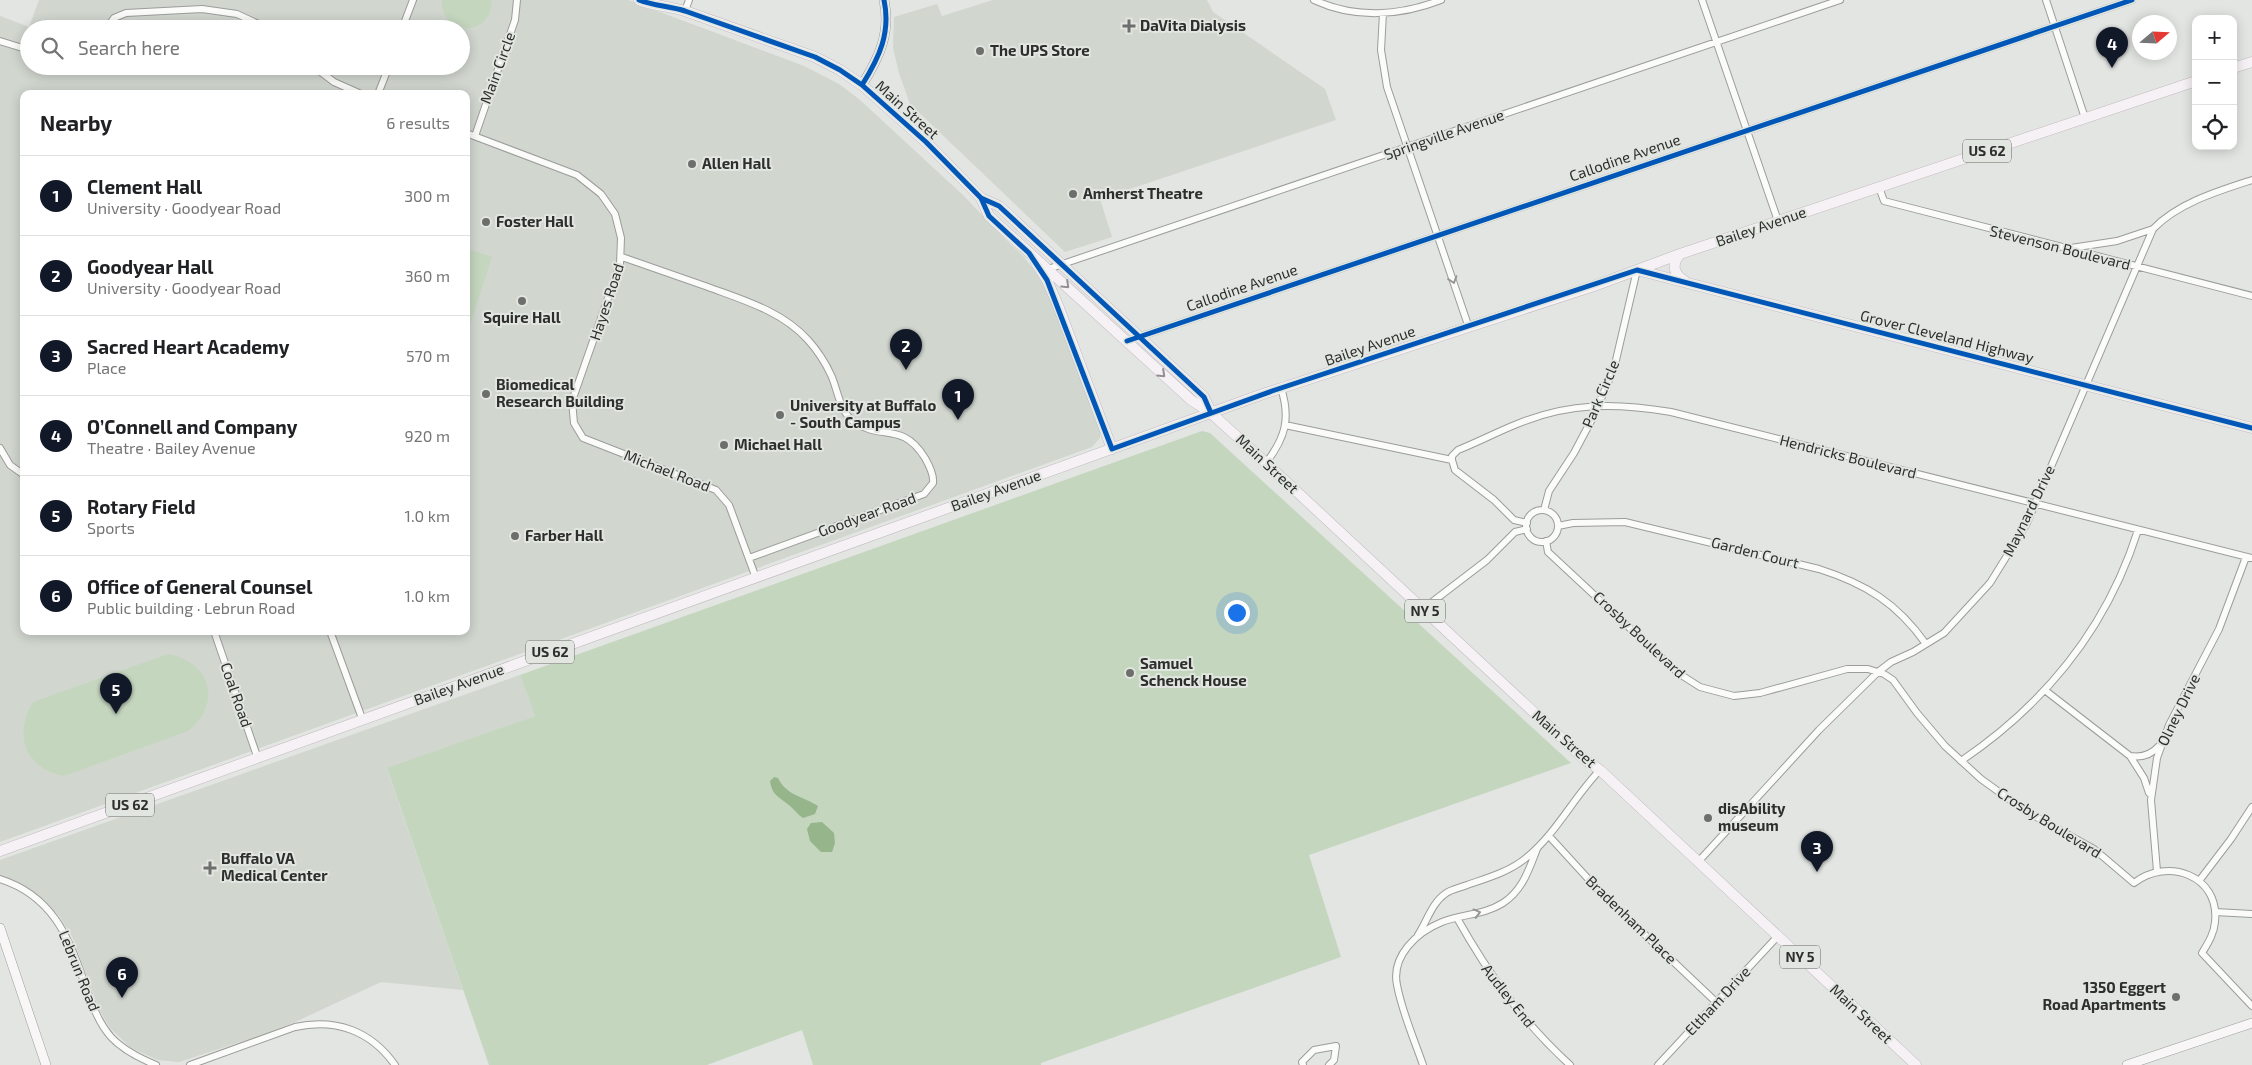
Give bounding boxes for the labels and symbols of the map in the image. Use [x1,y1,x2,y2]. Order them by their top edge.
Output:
north arrow [2132,15,2177,60]
place label: DaVita Dialysis [1140,16,1246,35]
marker: DaVita Dialysis [1122,19,1136,33]
pin: 4 [2096,27,2128,68]
street label: Main Circle [476,29,518,106]
place label: The UPS Store [990,41,1090,59]
marker: The UPS Store [974,45,986,57]
street label: Main Street [872,76,943,143]
street label: Springville Avenue [1381,105,1506,163]
street label: Callodine Avenue [1567,130,1683,185]
road number: US 62 [1963,140,2011,162]
place label: Allen Hall [702,154,771,172]
marker: Allen Hall [686,158,698,170]
place label: Amherst Theatre [1083,184,1203,202]
marker: Amherst Theatre [1067,188,1079,200]
street label: Bailey Avenue [1713,202,1808,250]
place label: Foster Hall [496,212,574,230]
marker: Foster Hall [480,216,492,228]
street label: Stevenson Boulevard [1988,221,2132,273]
street label: Callodine Avenue [1184,260,1300,315]
street label: Hayes Road [585,261,627,342]
one-way arrow [1448,276,1458,284]
one-way arrow [1060,279,1069,288]
marker: Squire Hall [516,295,528,307]
street label: Grover Cleveland Highway [1859,306,2036,366]
place label: Squire Hall [483,308,561,326]
street label: Bailey Avenue [1322,321,1417,369]
pin: 2 [890,329,922,370]
street label: Park Circle [1578,357,1622,430]
one-way arrow [1157,368,1166,377]
place label: Biomedical Research Building [496,375,624,410]
pin: 1 [942,379,974,420]
marker: Biomedical Research Building [480,388,492,400]
place label: University at Buffalo - South Campus [790,396,937,431]
marker: University at Buffalo - South Campus [774,409,786,421]
street label: Main Street [1233,430,1303,497]
street label: Hendricks Boulevard [1778,430,1919,482]
place label: Michael Hall [734,435,822,453]
marker: Michael Hall [718,439,730,451]
street label: Michael Road [622,445,713,495]
street label: Maynard Drive [1998,462,2058,559]
street label: Bailey Avenue [948,465,1043,515]
street label: Goodyear Road [815,488,918,540]
place label: Farber Hall [525,526,604,544]
marker: Farber Hall [509,530,521,542]
street label: Garden Court [1710,532,1801,572]
street label: Crosby Boulevard [1590,587,1689,682]
your location [1224,600,1250,626]
road number: NY 5 [1405,600,1445,622]
road number: US 62 [526,640,574,664]
place label: Samuel Schenck House [1140,654,1247,689]
street label: Bailey Avenue [411,659,506,709]
street label: Coal Road [217,660,256,729]
marker: Samuel Schenck House [1124,667,1136,679]
street label: Olney Drive [2153,671,2203,748]
pin: 5 [100,673,132,714]
street label: Main Street [1529,706,1601,771]
street label: Crosby Boulevard [1994,783,2105,861]
road number: US 62 [106,794,154,816]
place label: disAbility museum [1718,799,1786,834]
marker: disAbility museum [1702,812,1714,824]
pin: 3 [1801,831,1833,872]
place label: Buffalo VA Medical Center [221,849,328,884]
marker: Buffalo VA Medical Center [203,861,217,875]
street label: Bradenham Place [1583,871,1681,967]
one-way arrow [1472,909,1480,919]
street label: Lebrun Road [56,928,104,1014]
road number: NY 5 [1780,946,1820,969]
pin: 6 [106,957,138,998]
street label: Audley End [1478,960,1539,1031]
street label: Eltham Drive [1681,962,1754,1038]
place label: 1350 Eggert Road Apartments [2042,978,2166,1013]
street label: Main Street [1827,980,1897,1047]
marker: 1350 Eggert Road Apartments [2170,991,2182,1003]

